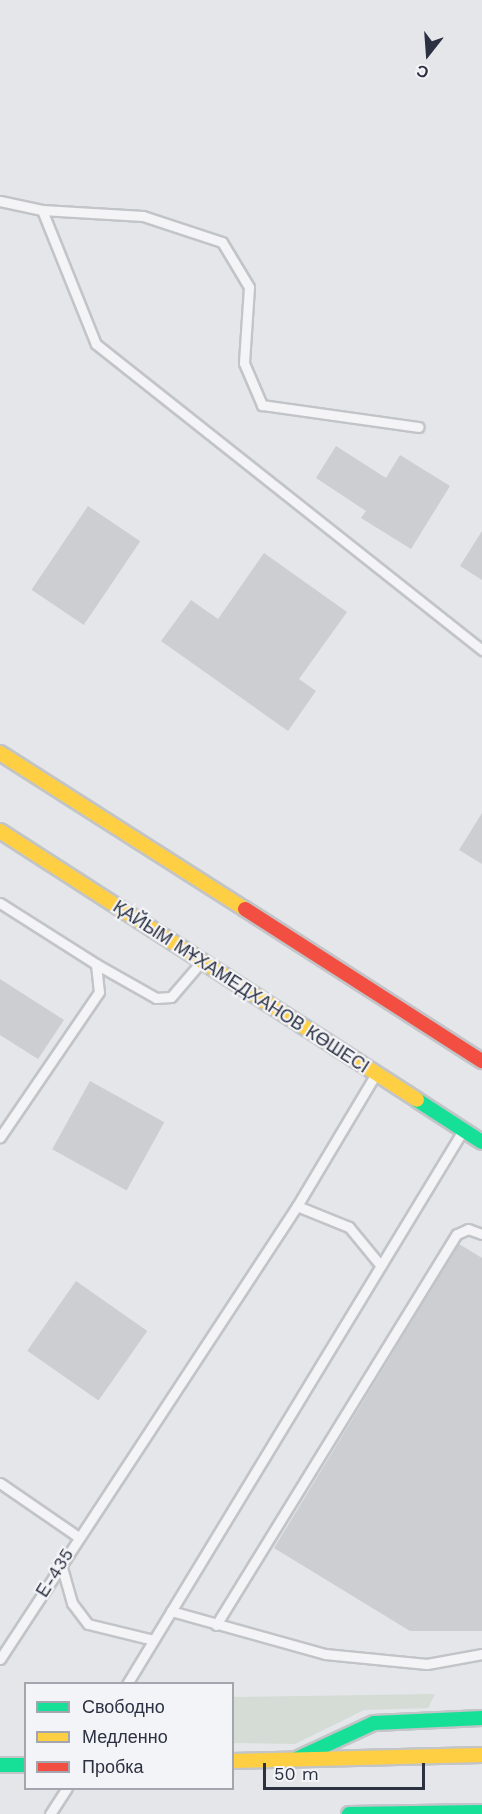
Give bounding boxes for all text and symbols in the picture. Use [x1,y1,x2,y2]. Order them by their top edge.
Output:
north arrow [398,24,458,84]
text: С [414,61,431,82]
street label: ҚАЙЫМ МҰХАМЕДХАНОВ КӨШЕСІ [109,896,373,1078]
street label: Е-435 [32,1545,78,1601]
legend [24,1682,234,1790]
text: Свободно [82,1696,165,1717]
text: Медленно [82,1726,168,1747]
scale bar [266,1751,428,1789]
text: Пробка [82,1756,144,1777]
text: 50 m [274,1763,319,1784]

